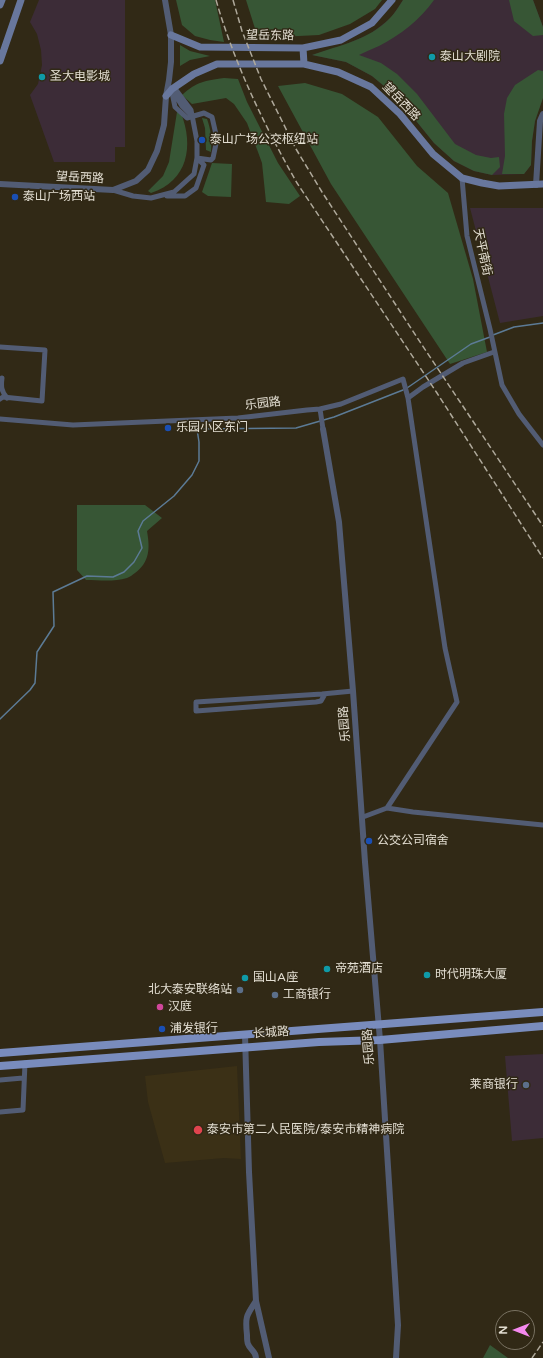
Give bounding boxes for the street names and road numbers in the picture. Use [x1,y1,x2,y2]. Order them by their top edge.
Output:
street label: 望岳东路 [246,28,294,44]
street label: 望岳西路 [379,80,423,124]
street label: 望岳西路 [56,170,104,186]
street label: 天平南街 [470,227,494,277]
street label: 乐园路 [244,395,282,413]
street label: 乐园路 [337,706,353,742]
street label: 长城路 [253,1025,289,1041]
street label: 乐园路 [361,1029,377,1065]

